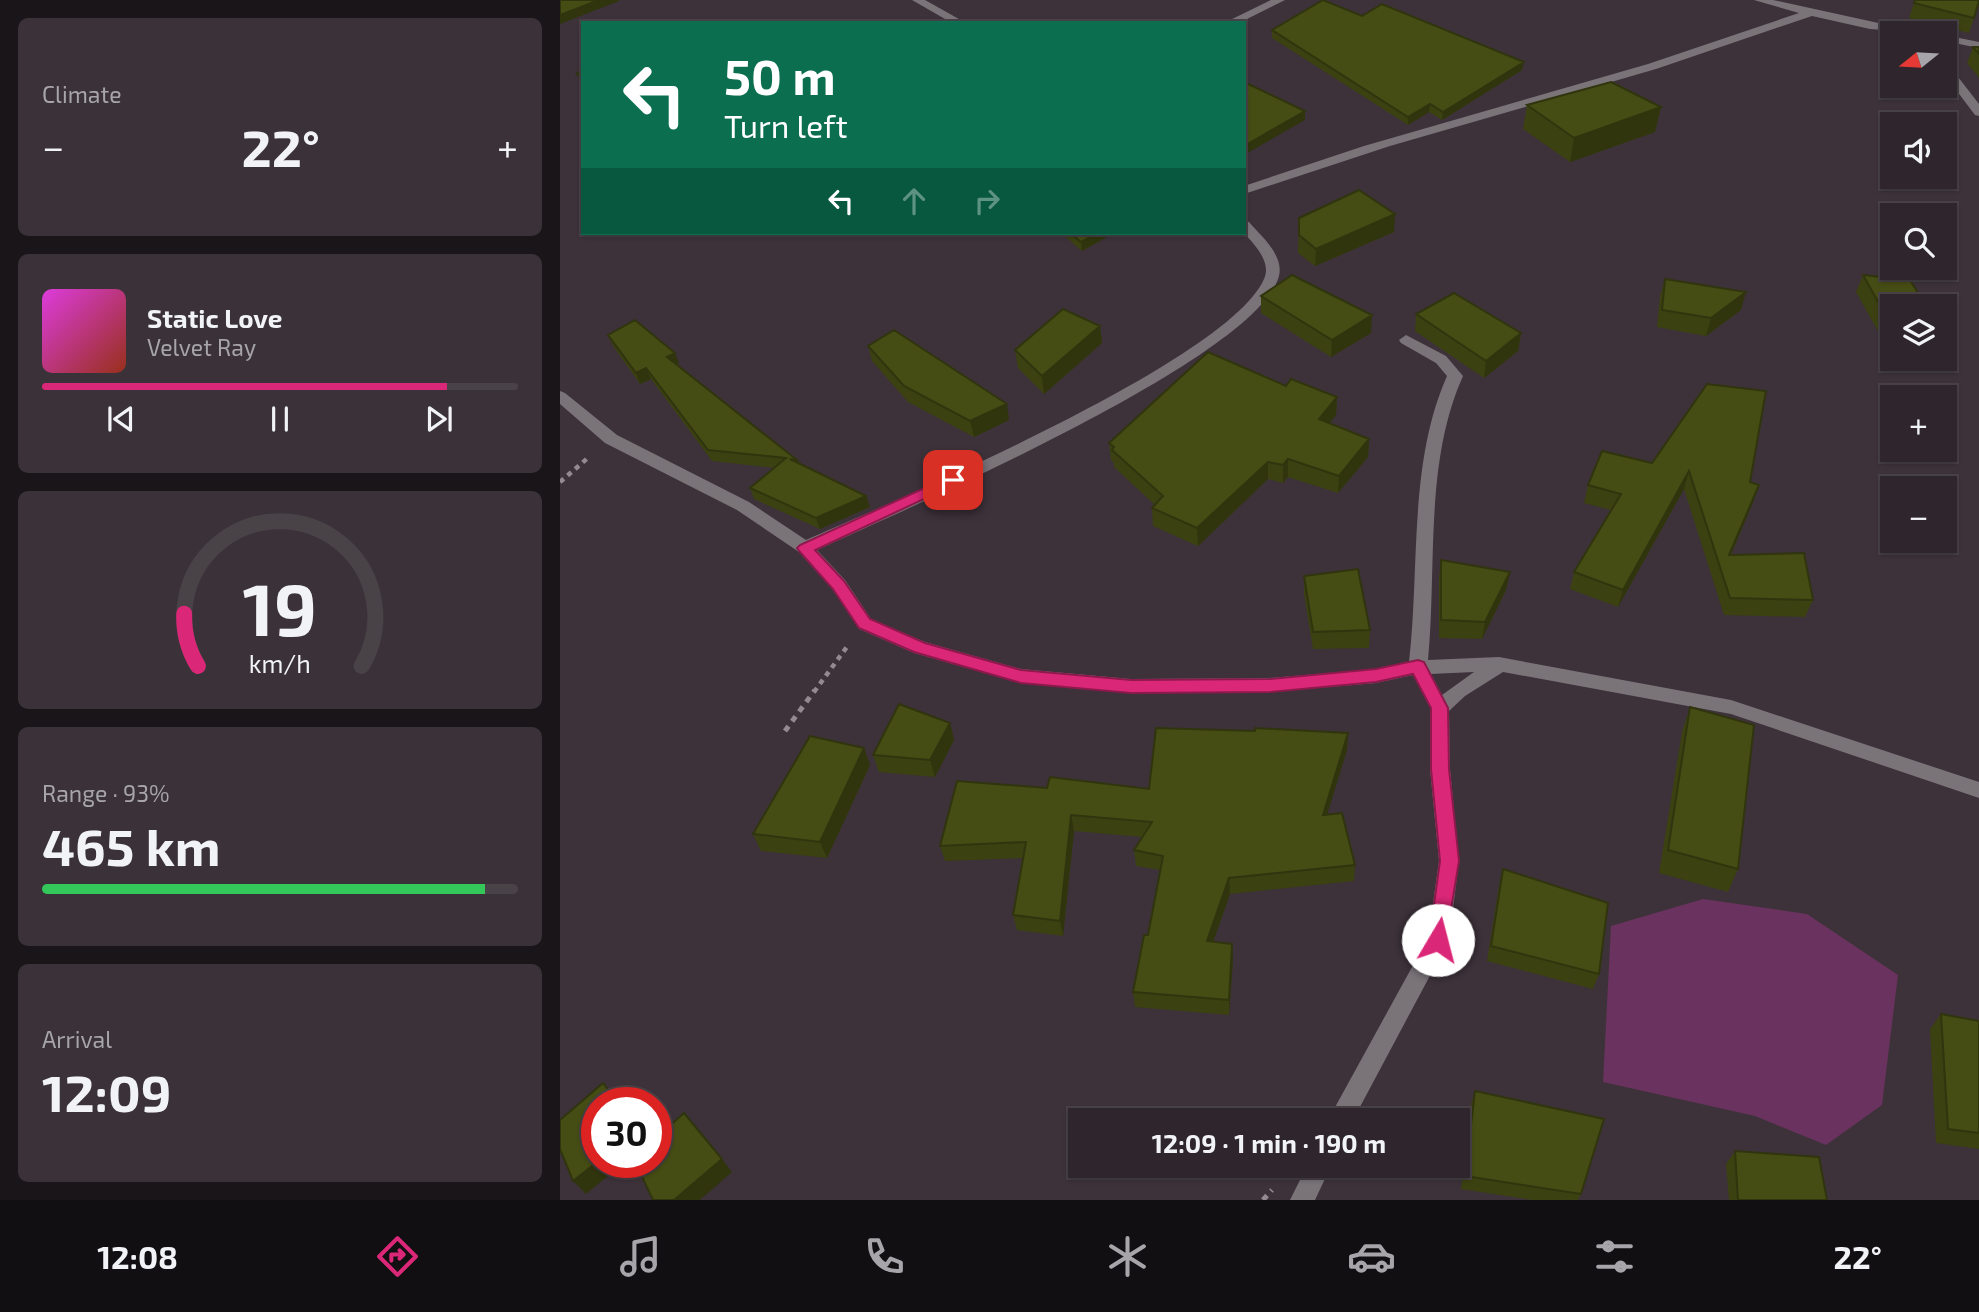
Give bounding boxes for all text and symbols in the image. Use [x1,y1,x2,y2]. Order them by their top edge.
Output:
north arrow [1880,21,1956,98]
map controls [1880,21,1957,553]
text: 50 m [724,46,836,105]
icon: left [609,49,700,140]
text: Climate [42,80,122,108]
text: Turn left [724,106,848,144]
button: sound [1880,112,1957,189]
text: 22° [241,115,320,177]
text: − [42,123,64,169]
text: + [497,123,518,169]
icon: left [822,182,860,220]
icon: ahead [895,182,933,220]
icon: right [968,182,1006,220]
button: search [1880,203,1957,280]
button: layers [1880,294,1957,371]
text: Static Love [147,302,283,333]
text: Velvet Ray [147,333,256,361]
button: + [1880,385,1957,462]
icon: previous [102,400,140,438]
icon: pause [261,400,299,438]
icon: next [420,400,458,438]
pin [923,450,983,510]
icon: arrive [934,461,972,499]
button: − [1880,476,1957,553]
text: 19 [243,563,317,651]
text: km/h [249,648,311,678]
text: Range · 93% [42,779,170,807]
text: 465 km [42,814,221,876]
position arrow [1401,903,1475,977]
text: Arrival [42,1025,112,1053]
text: 12:09 [42,1060,172,1122]
speed limit sign: 30 [581,1087,672,1178]
text: 12:09 · 1 min · 190 m [1152,1127,1386,1158]
icon: directions [373,1232,422,1281]
icon: music [616,1232,665,1281]
icon: phone [860,1232,909,1281]
icon: climate [1103,1232,1152,1281]
icon: car [1347,1232,1396,1281]
icon: filters [1590,1232,1639,1281]
text: 12:08 [97,1237,178,1275]
text: 22° [1834,1237,1882,1275]

